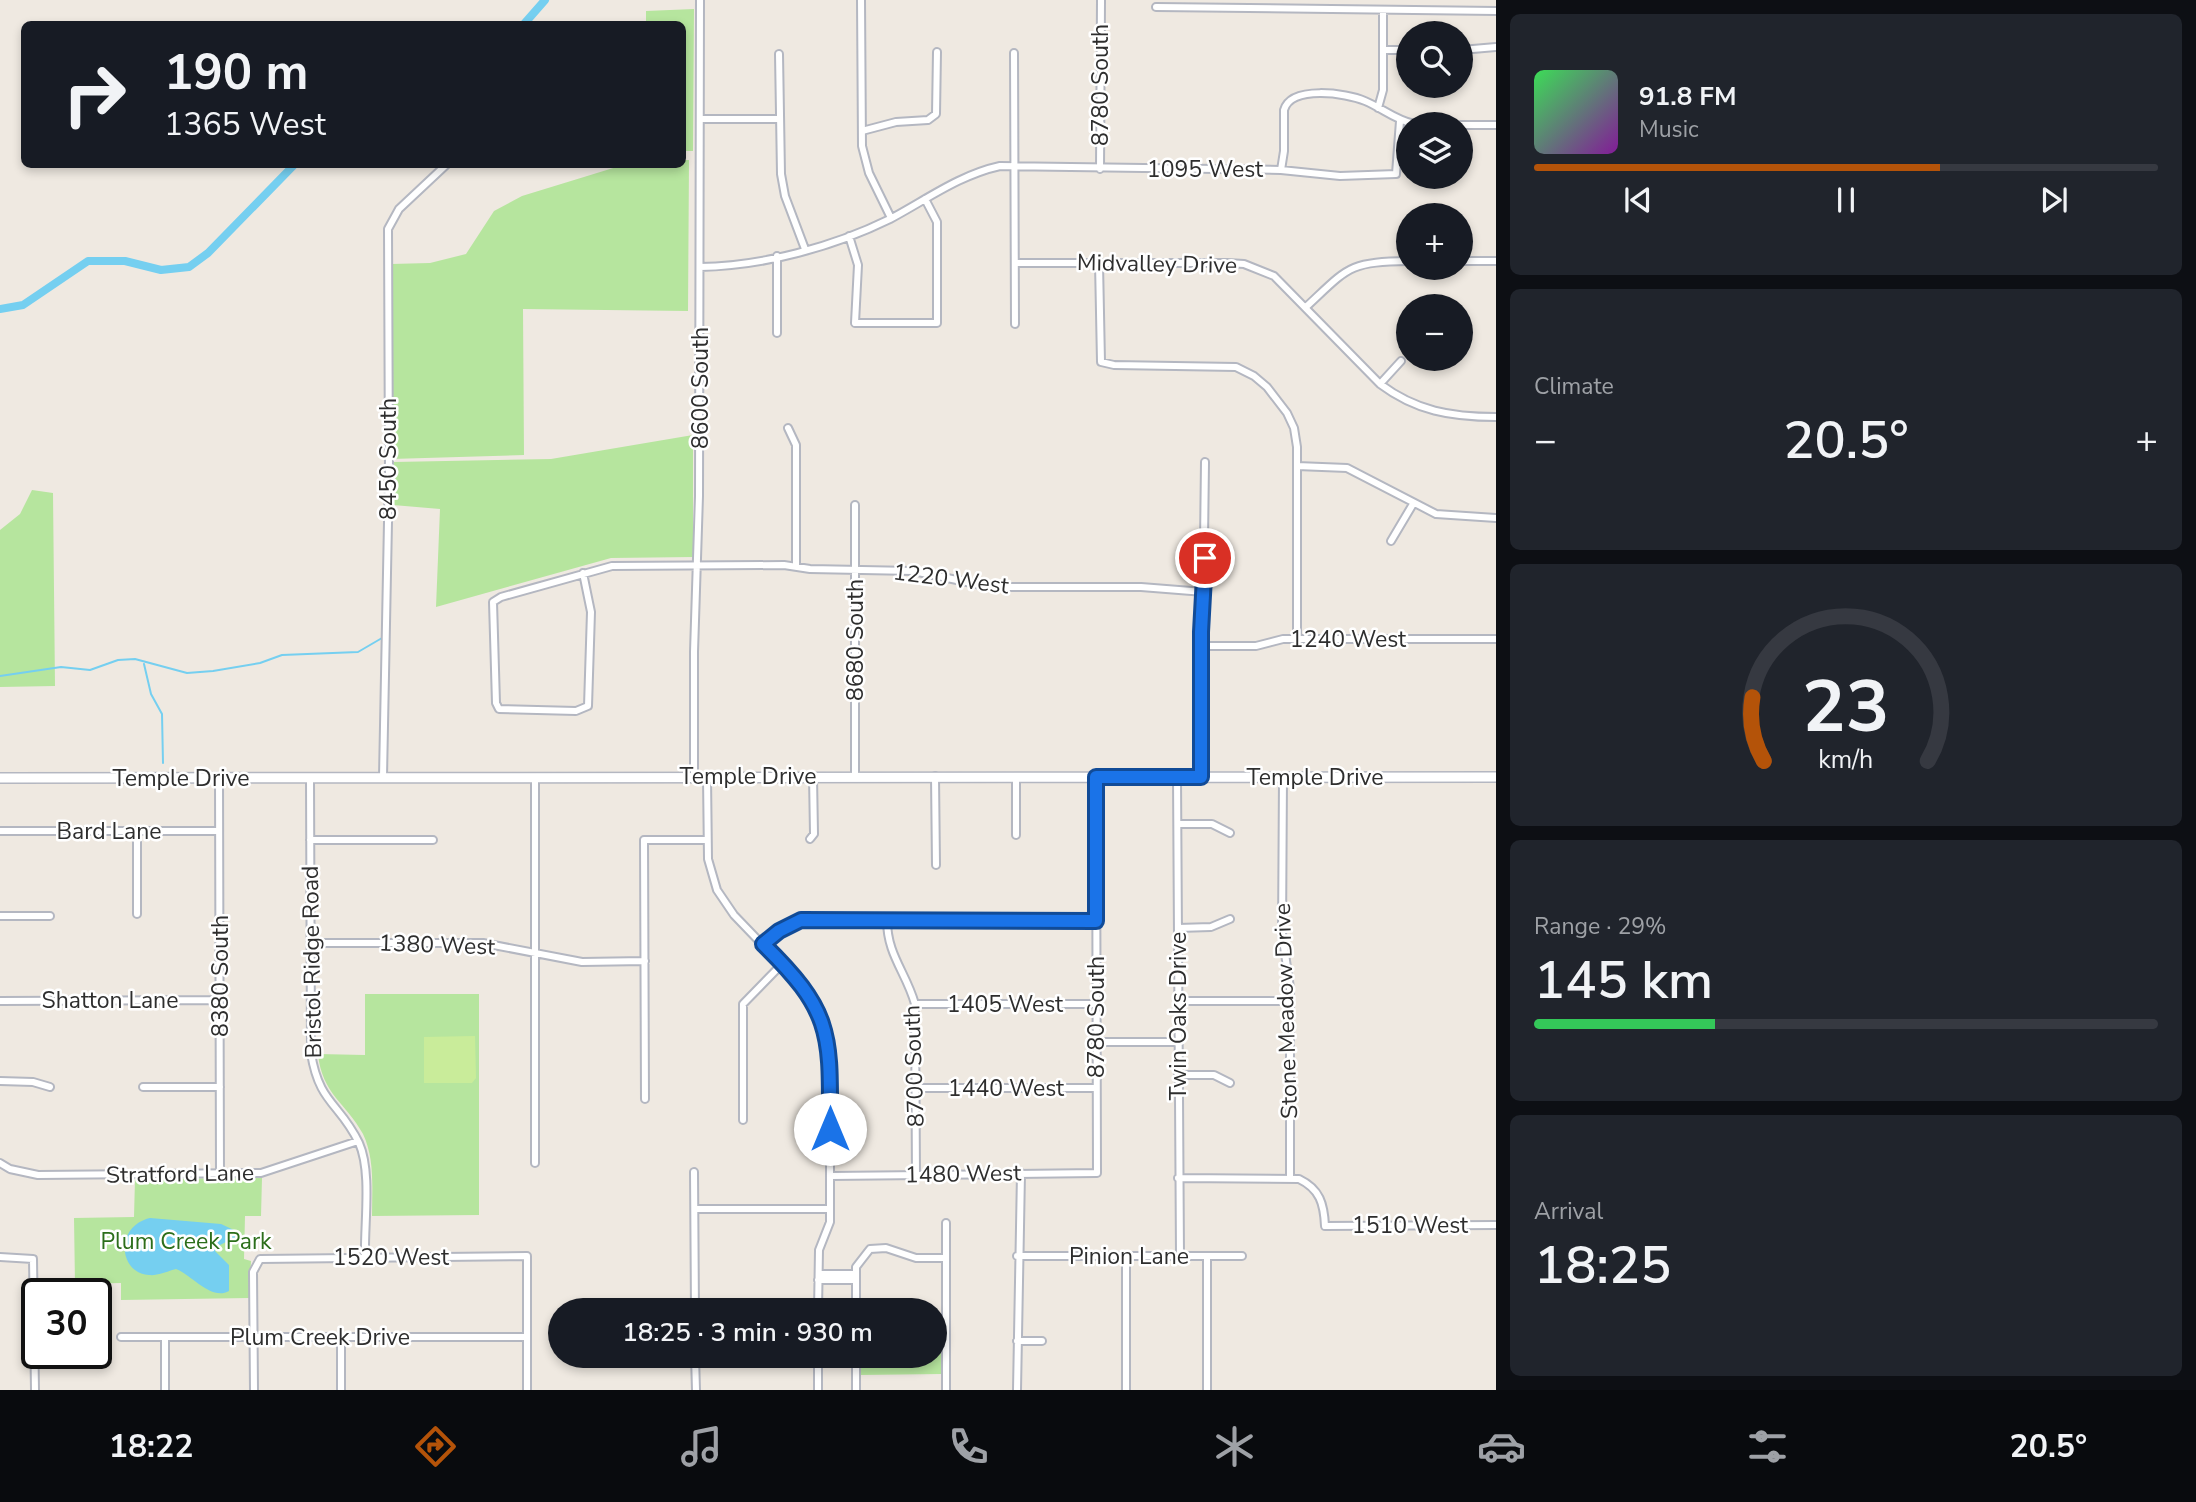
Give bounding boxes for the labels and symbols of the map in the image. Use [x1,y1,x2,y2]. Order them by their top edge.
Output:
street label: 8780 South [1085,24,1116,146]
street label: 1095 West [1147,154,1264,185]
street label: Midvalley Drive [1077,247,1237,281]
street label: 8600 South [685,327,716,449]
street label: 8450 South [373,398,404,520]
pin [1175,528,1235,588]
street label: 1220 West [891,557,1012,602]
street label: 8680 South [840,579,871,701]
street label: 1240 West [1290,624,1407,655]
street label: Temple Drive [680,761,816,792]
street label: Temple Drive [1247,762,1383,793]
street label: Temple Drive [113,763,249,794]
street label: Bard Lane [56,816,162,847]
street label: Bristol Ridge Road [295,865,329,1059]
street label: Stone Meadow Drive [1267,903,1305,1119]
street label: 8380 South [205,915,236,1037]
street label: 1380 West [378,927,497,963]
street label: Twin Oaks Drive [1163,932,1194,1100]
street label: 8780 South [1081,956,1112,1078]
street label: Shatton Lane [42,985,178,1016]
street label: 1405 West [947,989,1064,1020]
street label: 8700 South [896,1004,932,1128]
street label: 1440 West [948,1073,1065,1104]
position arrow [793,1092,867,1166]
street label: Stratford Lane [106,1157,254,1191]
street label: 1480 West [905,1157,1022,1191]
street label: 1510 West [1352,1210,1469,1241]
park label: Plum Creek Park [100,1226,272,1257]
street label: Pinion Lane [1069,1241,1189,1272]
street label: 1520 West [333,1242,450,1273]
speed limit sign: 30 [21,1278,112,1369]
street label: Plum Creek Drive [230,1322,410,1353]

